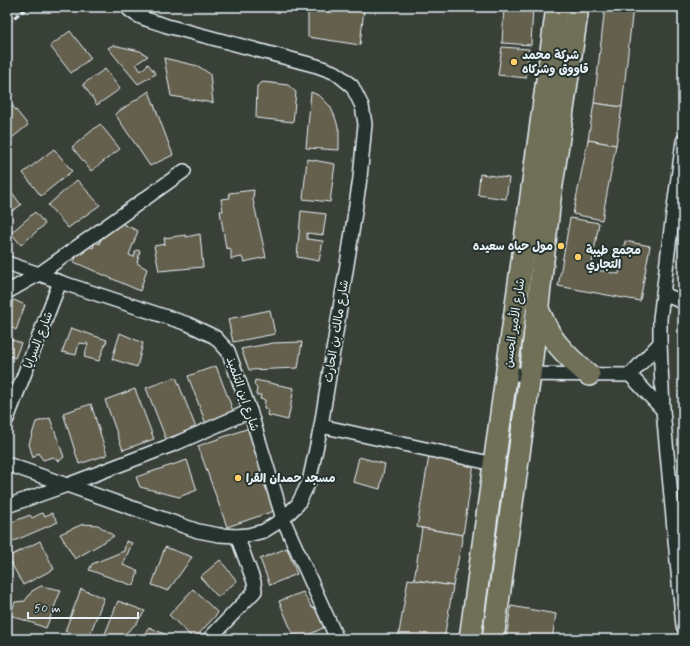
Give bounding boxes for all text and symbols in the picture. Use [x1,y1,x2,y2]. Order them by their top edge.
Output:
place label: شركة محمد قاووق وشركاه [522,48,589,78]
marker: شركة محمد قاووق وشركاه [509,57,519,67]
place label: مول حياه سعيده [473,239,553,255]
marker: مول حياه سعيده [556,241,566,251]
place label: مجمع طيبة التجاري [586,243,641,273]
marker: مجمع طيبة التجاري [573,252,583,262]
street label: شارع الأمير الحسن [500,277,529,369]
street label: شارع مالك بن الحارث [321,279,353,384]
street label: شارع السرايا [21,309,57,371]
street label: شارع ابن التلميذ [222,355,262,434]
place label: مسجد حمدان القرا [246,471,335,487]
marker: مسجد حمدان القرا [233,473,243,483]
scale bar [28,594,138,620]
text: 50 m [34,601,61,617]

